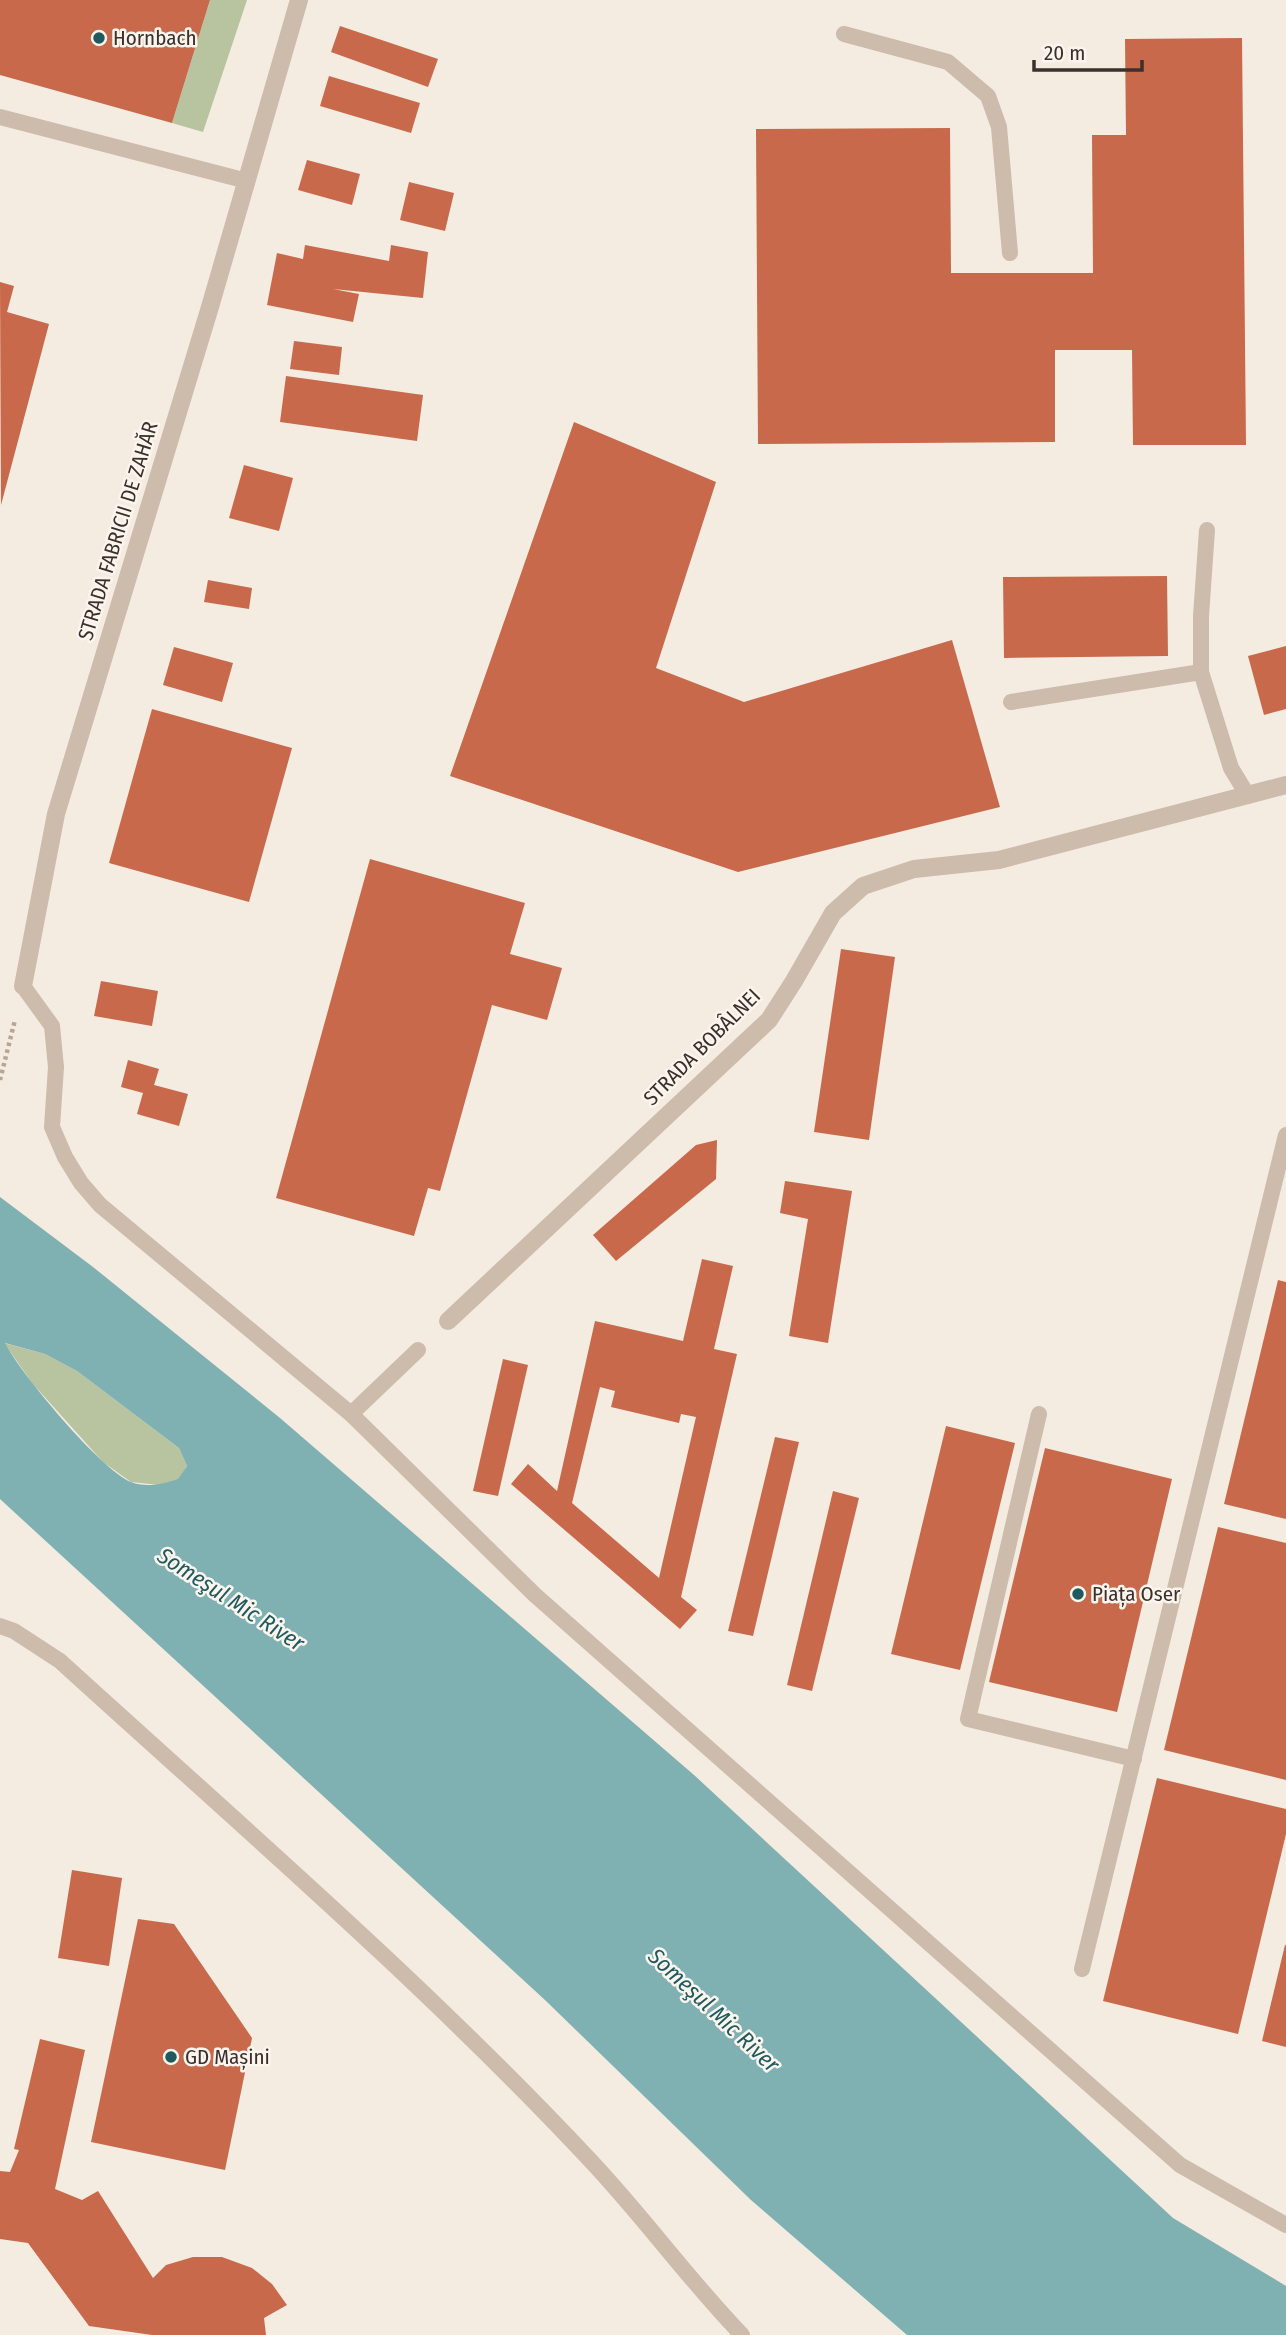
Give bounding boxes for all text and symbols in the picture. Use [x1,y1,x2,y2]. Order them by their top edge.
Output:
place label: Hornbach [113,25,197,51]
scale bar [1034,28,1142,72]
marker: Hornbach [91,30,107,46]
text: 20 m [1044,40,1085,66]
street label: STRADA FABRICII DE ZAHĂR [72,418,164,644]
street label: STRADA BOBÂLNEI [638,983,766,1111]
water label: Someşul Mic River [152,1541,310,1657]
place label: Piața Oser [1092,1581,1181,1607]
marker: Piața Oser [1070,1586,1086,1602]
water label: Someşul Mic River [642,1941,786,2079]
place label: GD Mașini [185,2044,270,2070]
marker: GD Mașini [163,2049,179,2065]

